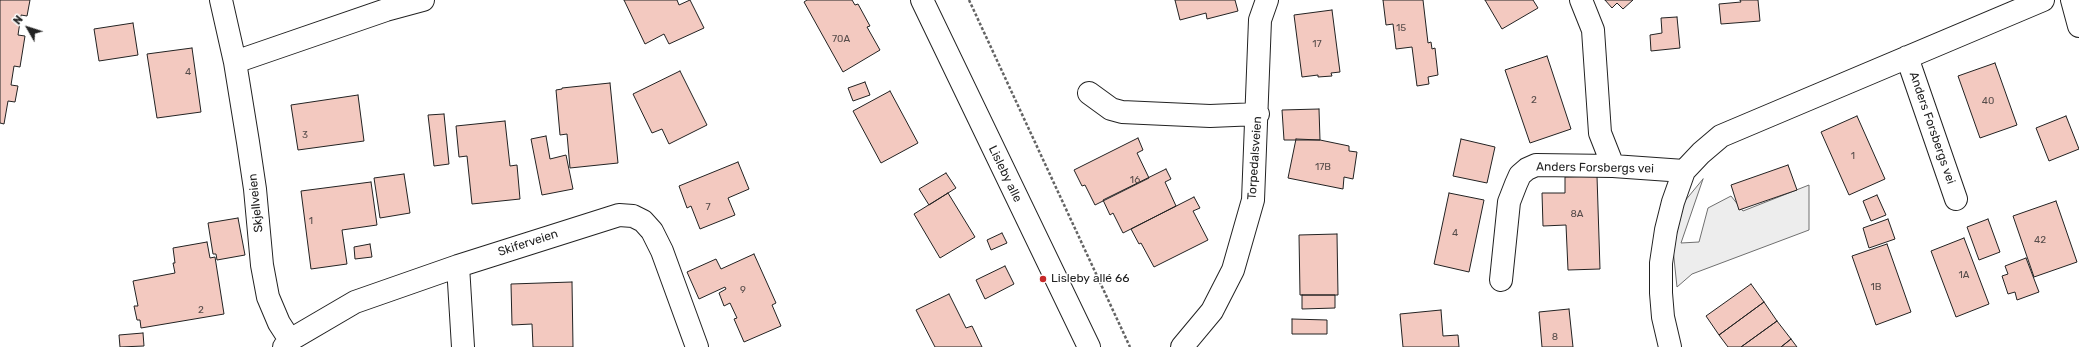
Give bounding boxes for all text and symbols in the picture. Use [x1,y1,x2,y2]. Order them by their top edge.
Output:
north arrow [8,8,48,48]
text: N [11,13,26,27]
house number: 15 [1396,22,1406,34]
house number: 70A [832,33,850,45]
house number: 17 [1312,38,1322,50]
house number: 4 [185,66,191,78]
street label: Anders Forsbergs vei [1906,70,1958,186]
house number: 2 [1531,94,1537,106]
house number: 40 [1982,95,1994,107]
street label: Torpedalsveien [1245,116,1265,200]
house number: 3 [302,129,308,141]
street label: Lisleby alle [985,143,1025,205]
house number: 1 [1851,150,1855,162]
street label: Anders Forsbergs vei [1536,160,1654,176]
house number: 17B [1315,161,1331,173]
street label: Skjellveien [246,173,266,233]
house number: 16 [1130,174,1140,186]
house number: 7 [705,201,711,213]
house number: 8A [1570,208,1584,220]
house number: 1 [309,215,313,227]
street label: Skiferveien [496,227,560,259]
house number: 4 [1452,227,1458,239]
house number: 42 [2034,234,2046,246]
house number: 1A [1959,269,1969,281]
place label: Lisleby allé 66 [1051,272,1129,286]
marker: Lisleby allé 66 [1038,274,1048,284]
house number: 1B [1871,281,1881,293]
house number: 9 [740,284,746,296]
house number: 2 [198,304,204,316]
house number: 8 [1552,331,1558,343]

